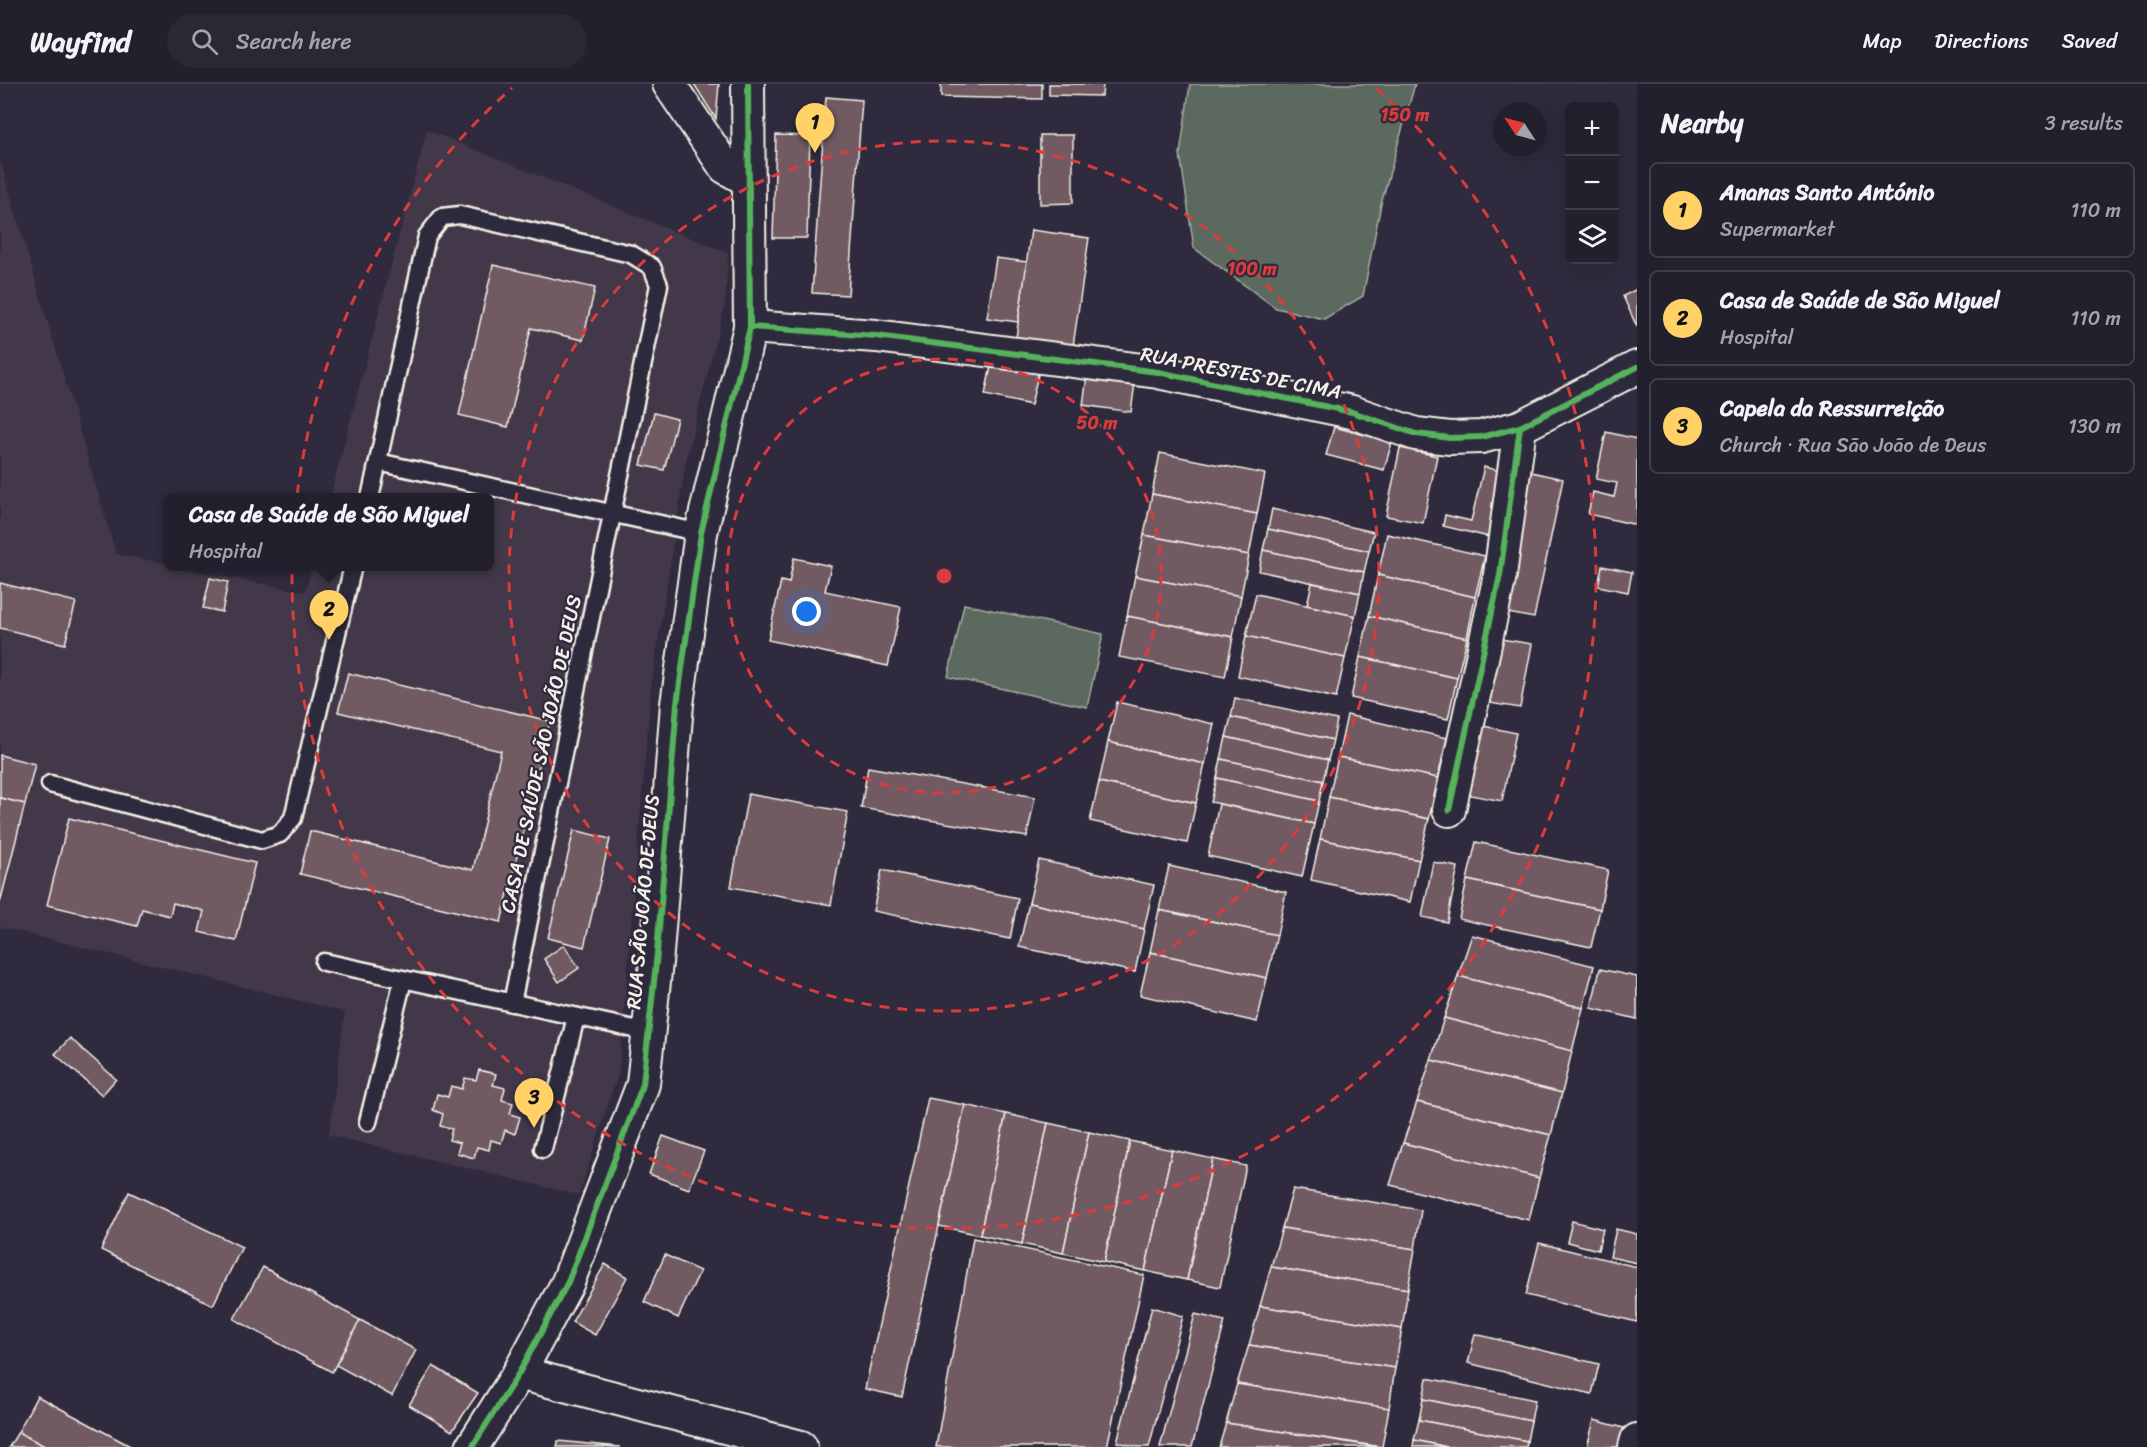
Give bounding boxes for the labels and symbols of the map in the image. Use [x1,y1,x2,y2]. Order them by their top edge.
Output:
text: 150 m [1381,99,1429,131]
north arrow [1493,102,1547,156]
pin: 1 [796,104,834,153]
text: 100 m [1228,253,1277,285]
street label: RUA PRESTES DE CIMA [1138,336,1344,410]
text: 50 m [1077,407,1118,439]
centre of rings [934,566,954,586]
pin: 2 [310,590,348,640]
street label: CASA DE SAÚDE SÃO JOÃO DE DEUS [490,591,592,916]
your location [792,597,821,626]
street label: RUA SÃO JOÃO DE DEUS [616,793,670,1011]
pin: 3 [514,1078,554,1128]

